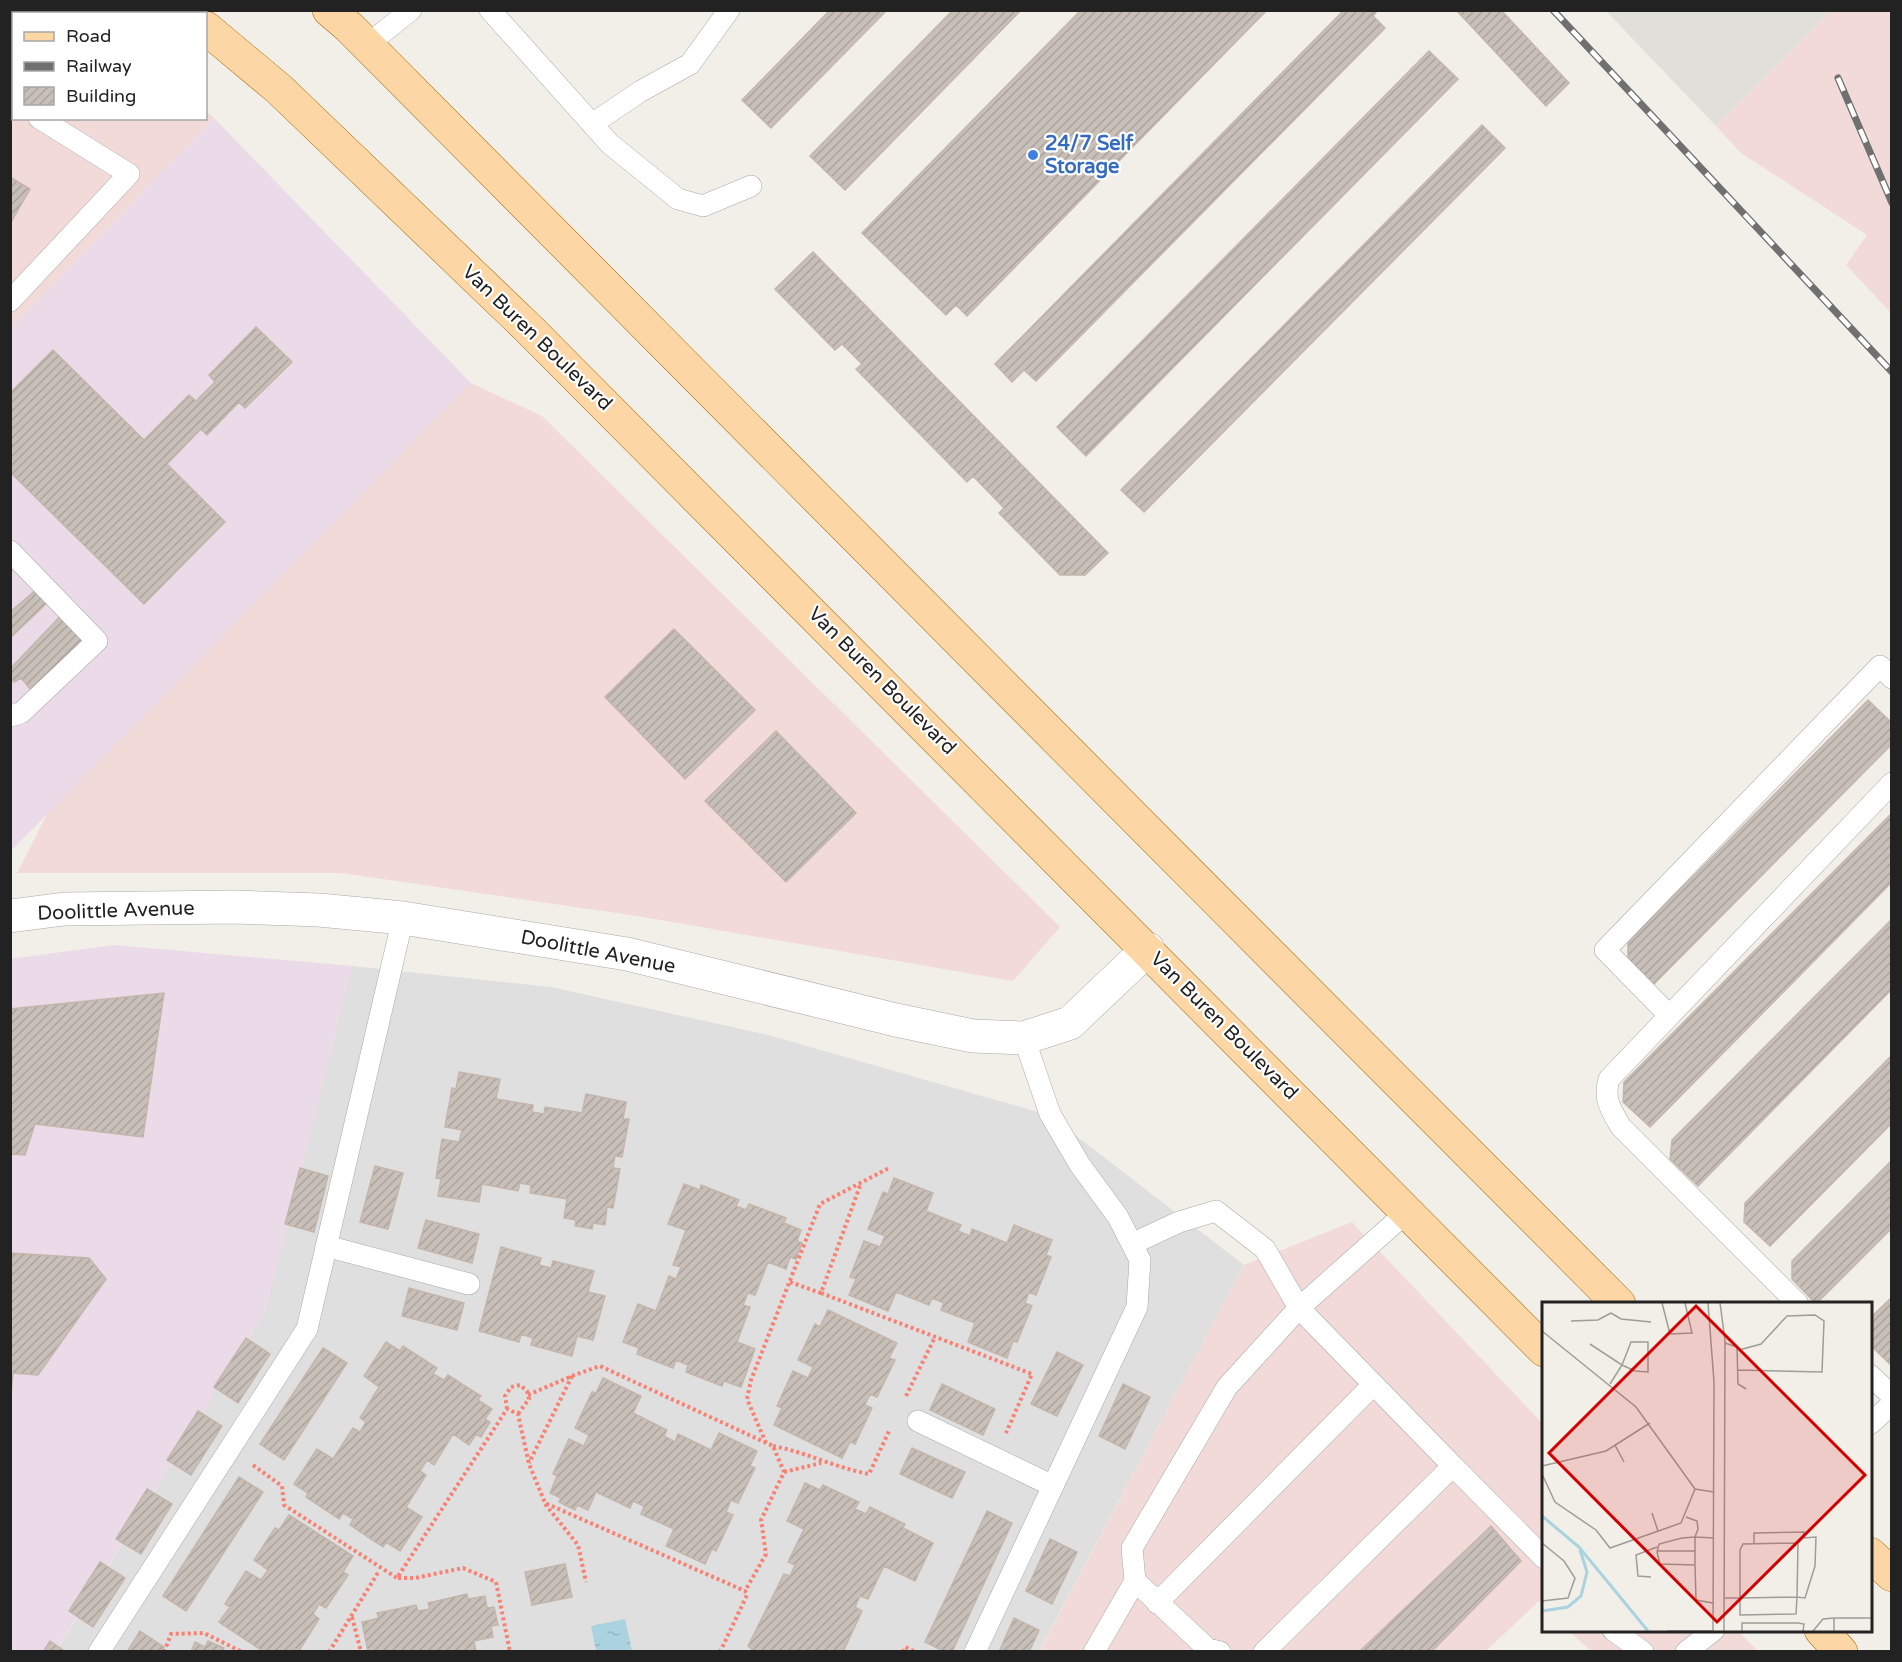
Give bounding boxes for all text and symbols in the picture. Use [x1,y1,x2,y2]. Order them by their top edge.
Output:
legend [12,12,207,120]
text: Road [66,25,111,47]
text: Railway [66,55,132,77]
text: Building [66,85,136,107]
place label: 24/7 Self Storage [1045,132,1134,179]
marker: 24/7 Self Storage [1026,148,1040,162]
street label: Van Buren Boulevard [457,260,617,416]
street label: Van Buren Boulevard [803,602,961,760]
street label: Doolittle Avenue [37,896,195,926]
street label: Doolittle Avenue [519,925,677,979]
street label: Van Buren Boulevard [1145,947,1303,1105]
inset map [1542,1302,1872,1632]

